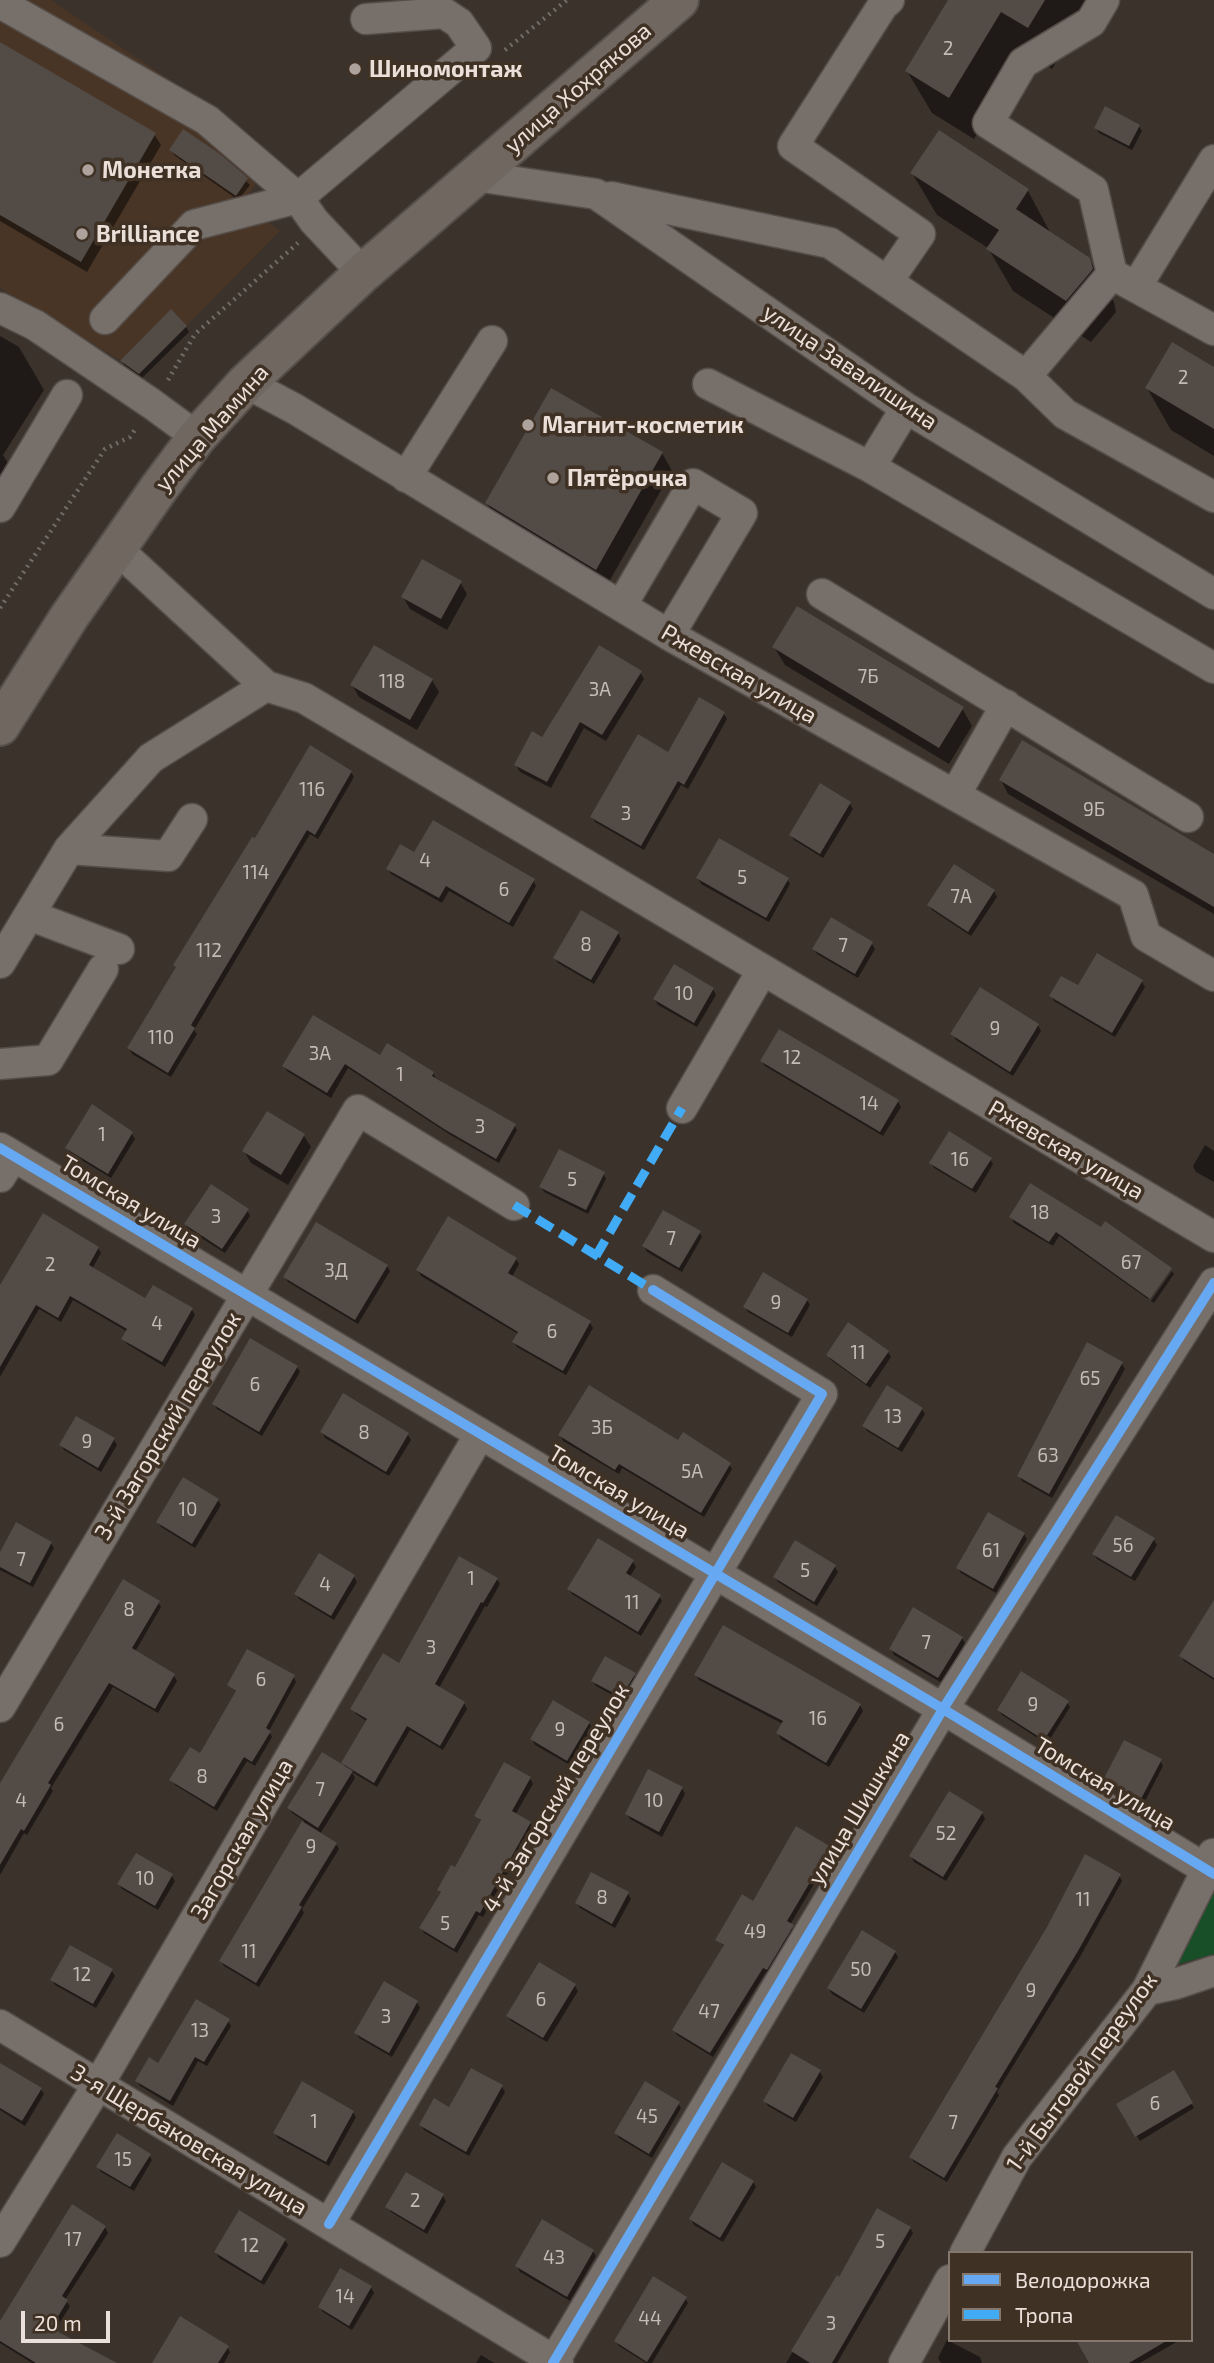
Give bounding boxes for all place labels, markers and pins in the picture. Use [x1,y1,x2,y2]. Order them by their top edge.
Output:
place label: Шиномонтаж [369,55,522,83]
marker: Шиномонтаж [347,61,363,77]
place label: Монетка [102,156,201,184]
marker: Монетка [80,162,96,178]
place label: Brilliance [96,220,200,248]
marker: Brilliance [74,226,90,242]
place label: Магнит-косметик [542,411,744,439]
marker: Магнит-косметик [520,417,536,433]
place label: Пятёрочка [567,464,687,492]
marker: Пятёрочка [545,470,561,486]

